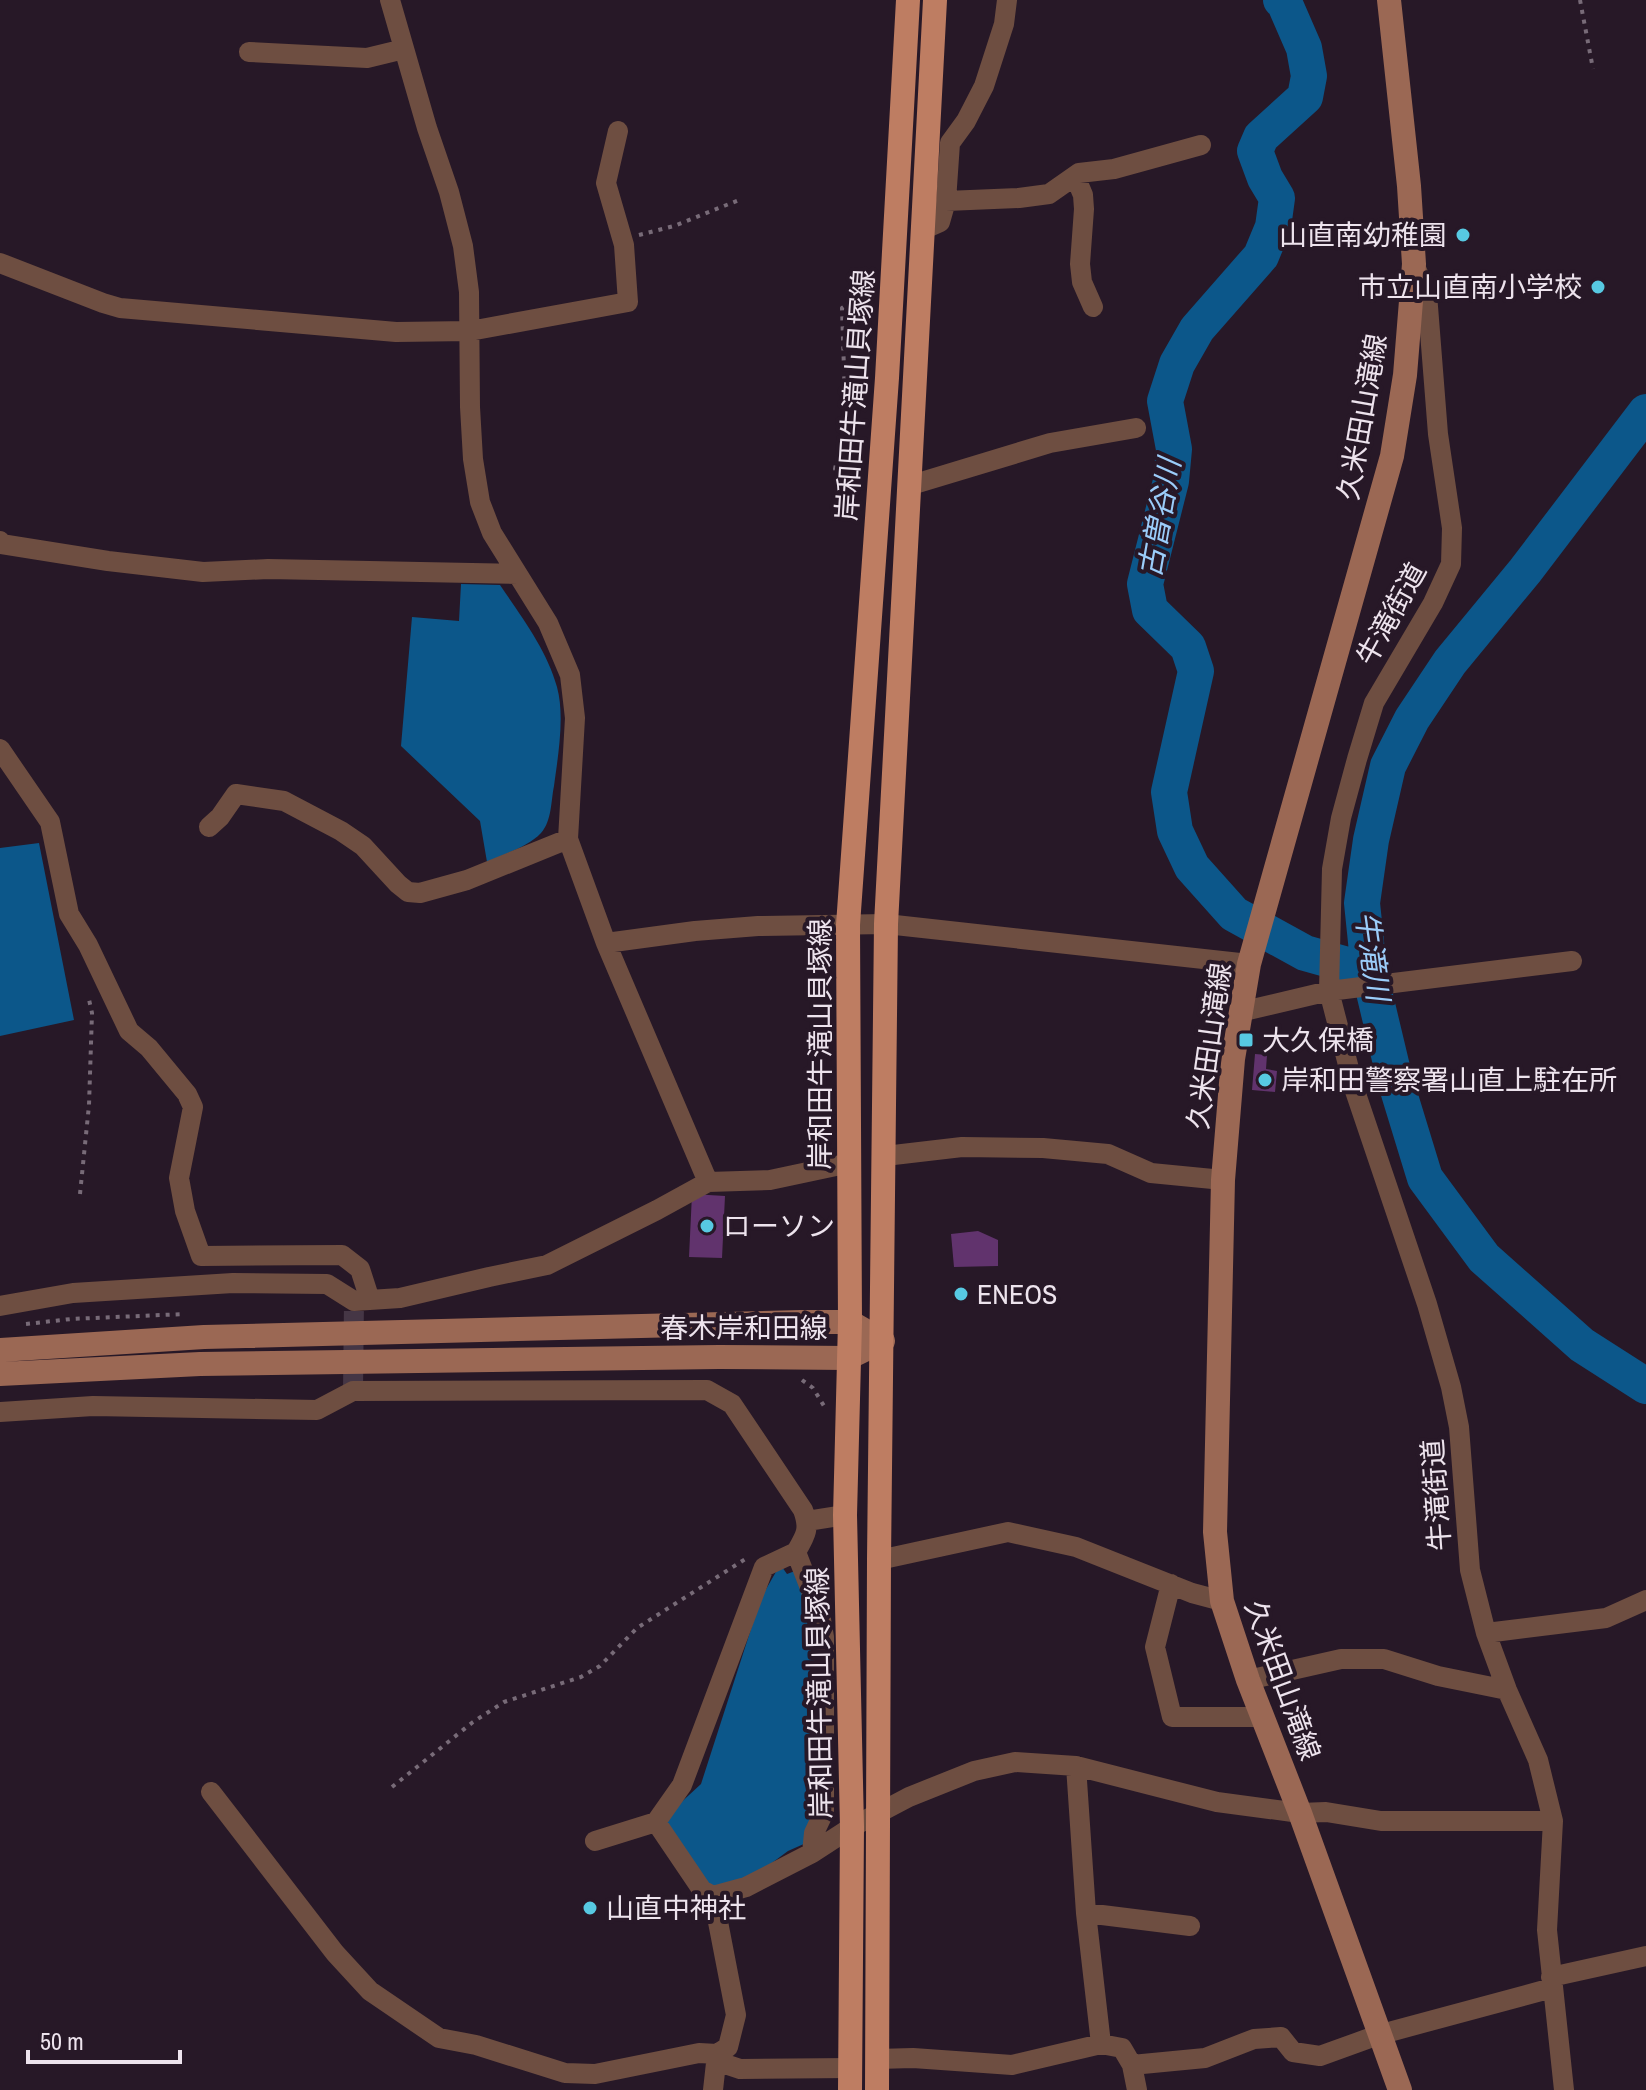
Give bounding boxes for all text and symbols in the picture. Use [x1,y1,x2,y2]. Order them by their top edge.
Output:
place label: 山直南幼稚園 [1279,216,1447,254]
marker: 山直南幼稚園 [1454,226,1472,244]
street label: 岸和田牛滝山貝塚線 [827,268,883,522]
place label: 市立山直南小学校 [1358,268,1582,306]
marker: 市立山直南小学校 [1589,278,1607,296]
street label: 久米田山滝線 [1329,331,1395,503]
water label: 古曽谷川 [1129,452,1190,580]
street label: 牛滝街道 [1347,556,1435,672]
water label: 牛滝川 [1347,909,1399,1006]
street label: 岸和田牛滝山貝塚線 [801,918,839,1170]
street label: 久米田山滝線 [1178,960,1240,1132]
place label: 大久保橋 [1262,1021,1374,1059]
marker: 大久保橋 [1237,1031,1255,1049]
place label: 岸和田警察署山直上駐在所 [1281,1061,1617,1099]
marker: 岸和田警察署山直上駐在所 [1256,1071,1274,1089]
place label: ローソン [723,1207,835,1245]
marker: ローソン [698,1217,716,1235]
place label: ENEOS [977,1275,1057,1313]
marker: ENEOS [952,1285,970,1303]
street label: 春木岸和田線 [660,1309,828,1347]
street label: 牛滝街道 [1413,1438,1459,1552]
street label: 岸和田牛滝山貝塚線 [798,1567,840,1819]
street label: 久米田山滝線 [1236,1595,1330,1765]
place label: 山直中神社 [606,1889,746,1927]
marker: 山直中神社 [581,1899,599,1917]
scale bar [28,2014,180,2064]
text: 50 m [40,2025,84,2057]

